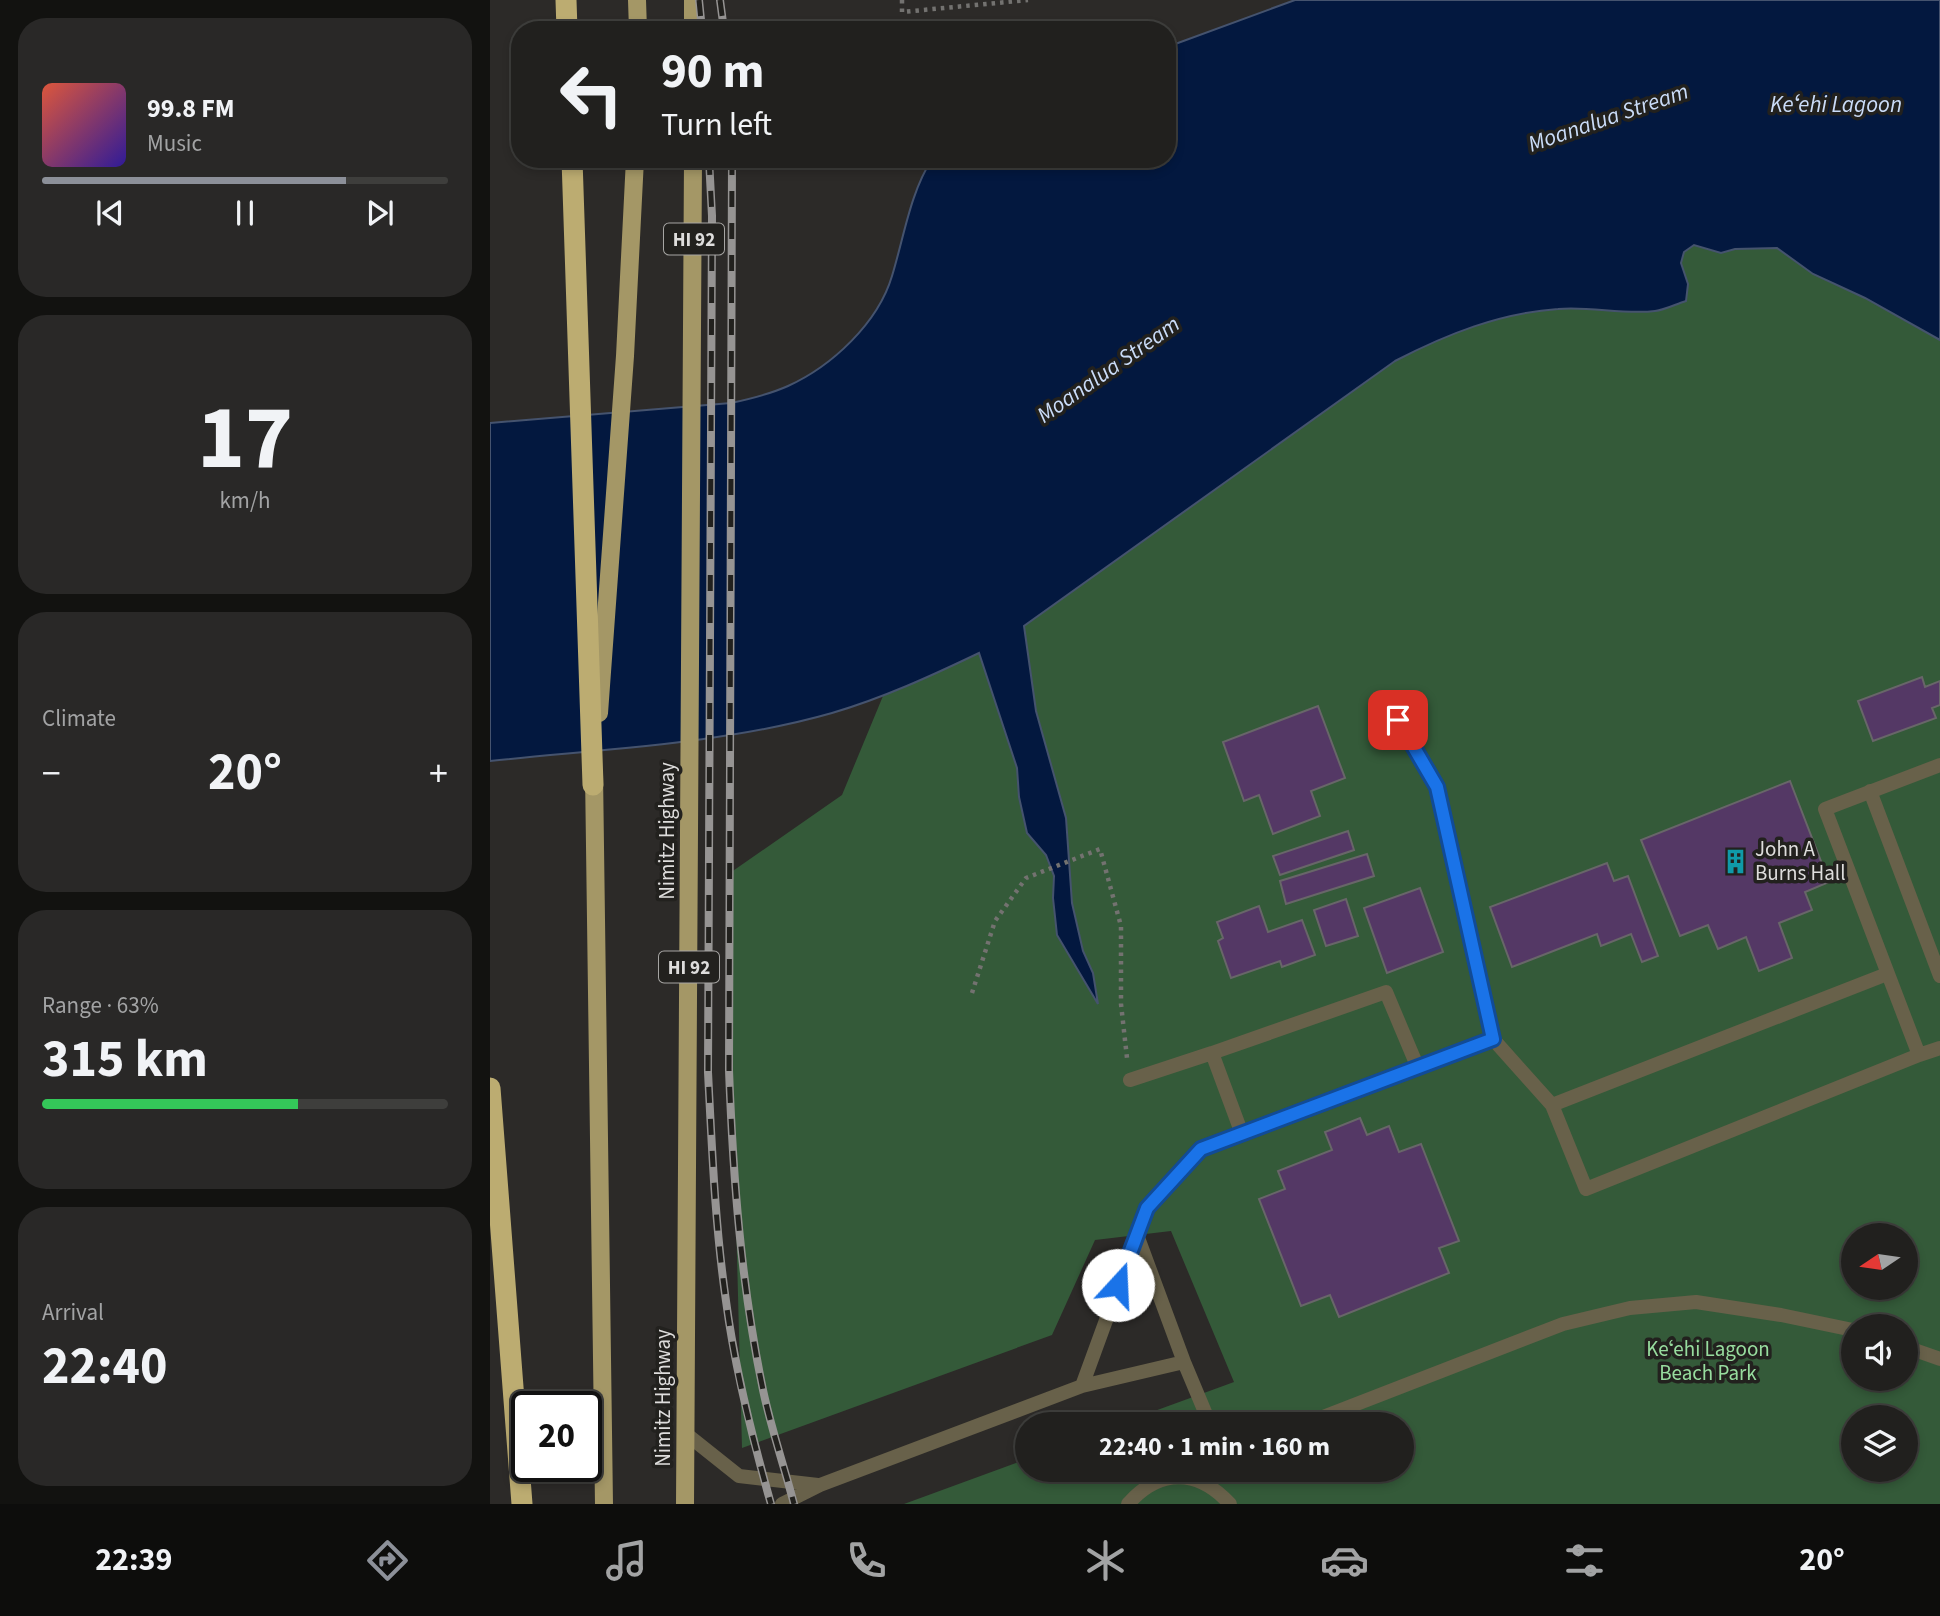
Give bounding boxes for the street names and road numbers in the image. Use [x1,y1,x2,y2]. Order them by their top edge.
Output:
road number: HI 92 [664,224,724,255]
street label: Nimitz Highway [652,762,682,900]
road number: HI 92 [659,951,719,982]
street label: Nimitz Highway [648,1329,678,1467]

